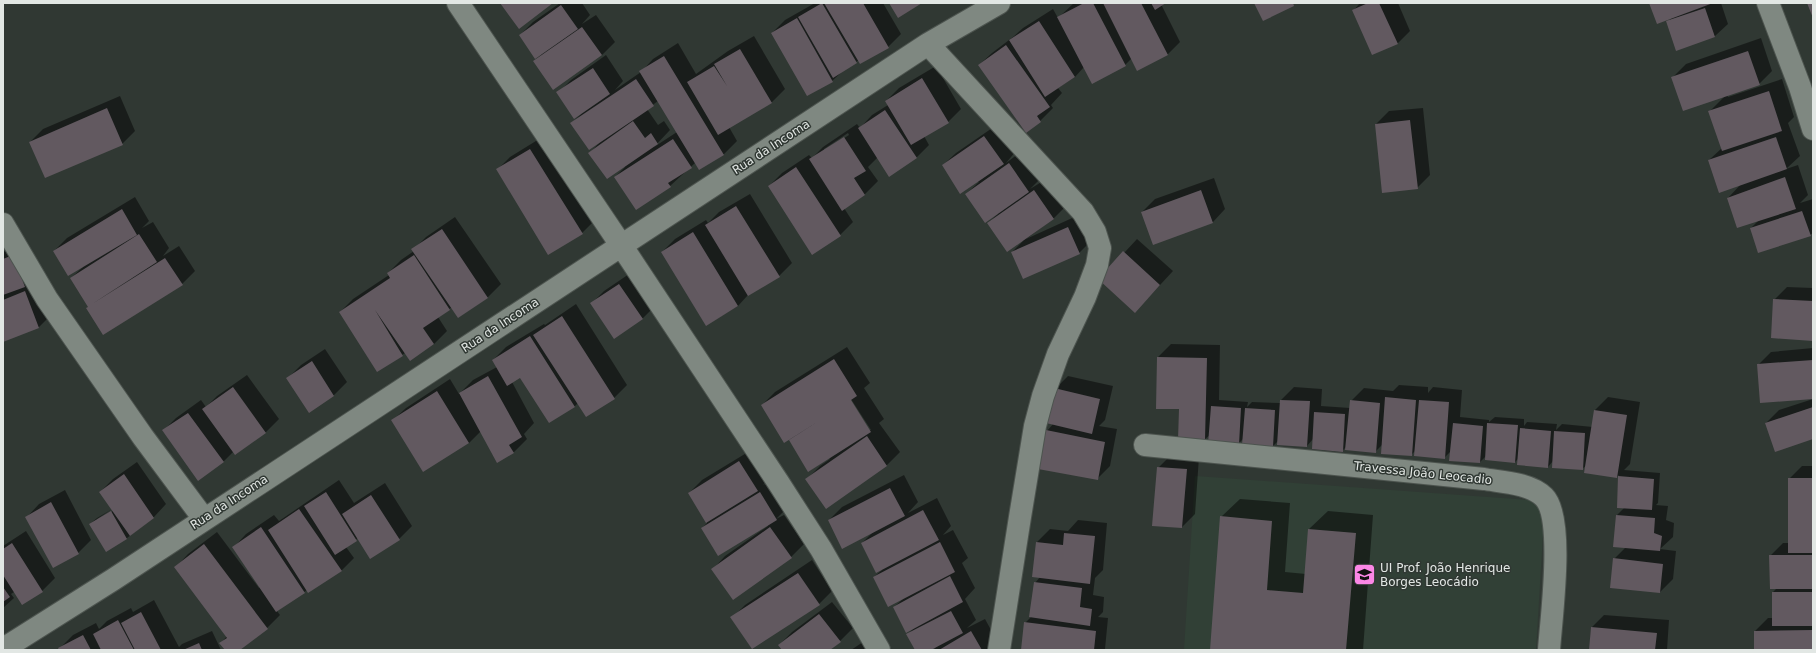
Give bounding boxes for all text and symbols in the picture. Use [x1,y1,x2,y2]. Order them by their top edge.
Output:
street label: Rua da Incoma [730,117,812,177]
street label: Rua da Incoma [459,295,541,355]
street label: Travessa João Leocadio [1352,459,1493,487]
street label: Rua da Incoma [188,472,270,532]
place label: UI Prof. João Henrique Borges Leocádio [1380,561,1510,589]
school or university icon: UI Prof. João Henrique Borges Leocádio [1352,562,1378,588]

